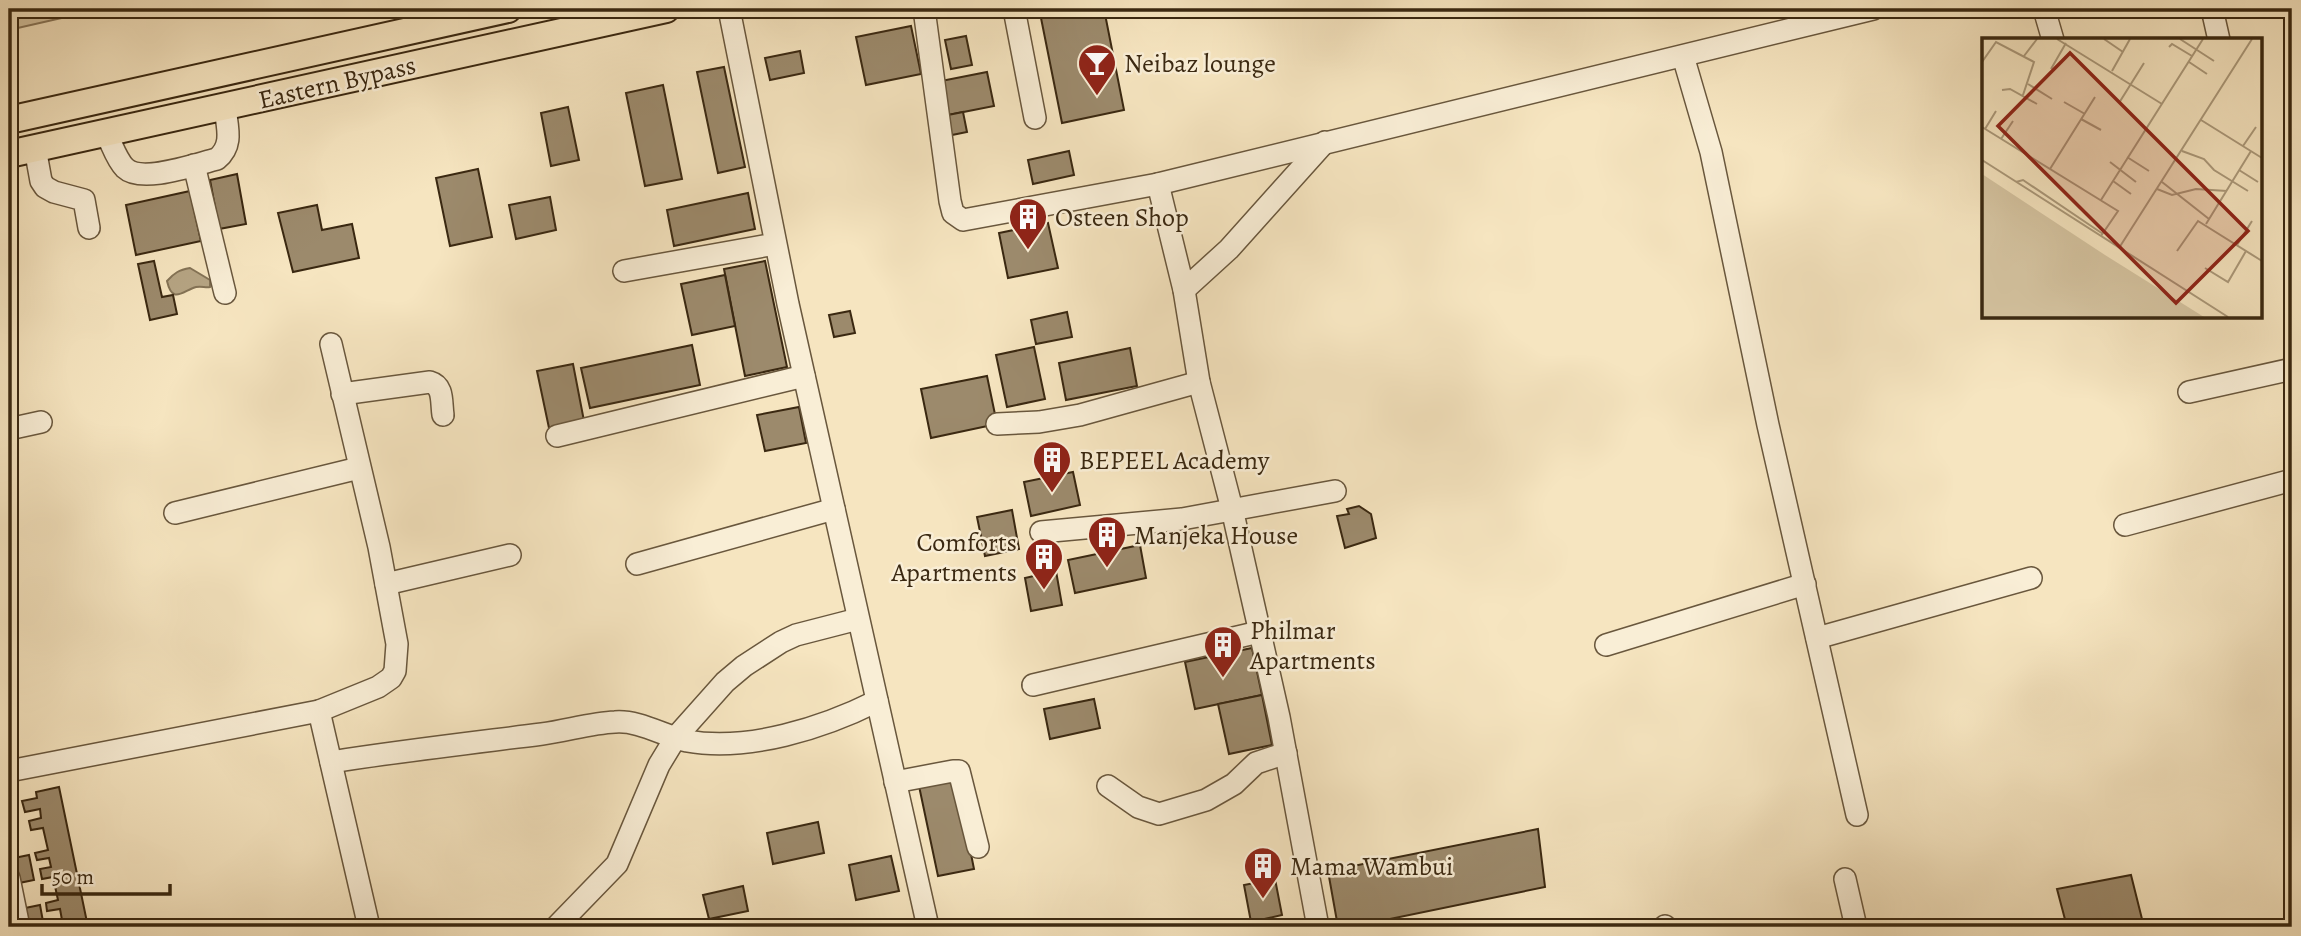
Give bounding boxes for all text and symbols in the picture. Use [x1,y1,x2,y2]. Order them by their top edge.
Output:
inset map [1982,38,2262,318]
bar icon: Neibaz lounge [1076,42,1118,97]
place label: Neibaz lounge [1124,46,1276,81]
street label: Eastern Bypass [255,47,419,118]
building icon: Osteen Shop [1007,196,1049,251]
place label: Osteen Shop [1055,200,1189,235]
building icon: BEPEEL Academy [1031,439,1073,494]
place label: BEPEEL Academy [1079,443,1270,478]
building icon: Manjeka House [1086,514,1128,569]
place label: Manjeka House [1134,518,1298,553]
place label: Comforts Apartments [890,525,1017,590]
building icon: Comforts Apartments [1023,536,1065,591]
place label: Philmar Apartments [1249,613,1376,678]
building icon: Philmar Apartments [1202,624,1244,679]
building icon: Mama Wambui [1242,845,1284,900]
place label: Mama Wambui [1290,849,1453,884]
scale bar [42,852,170,896]
text: 50 m [52,863,94,891]

